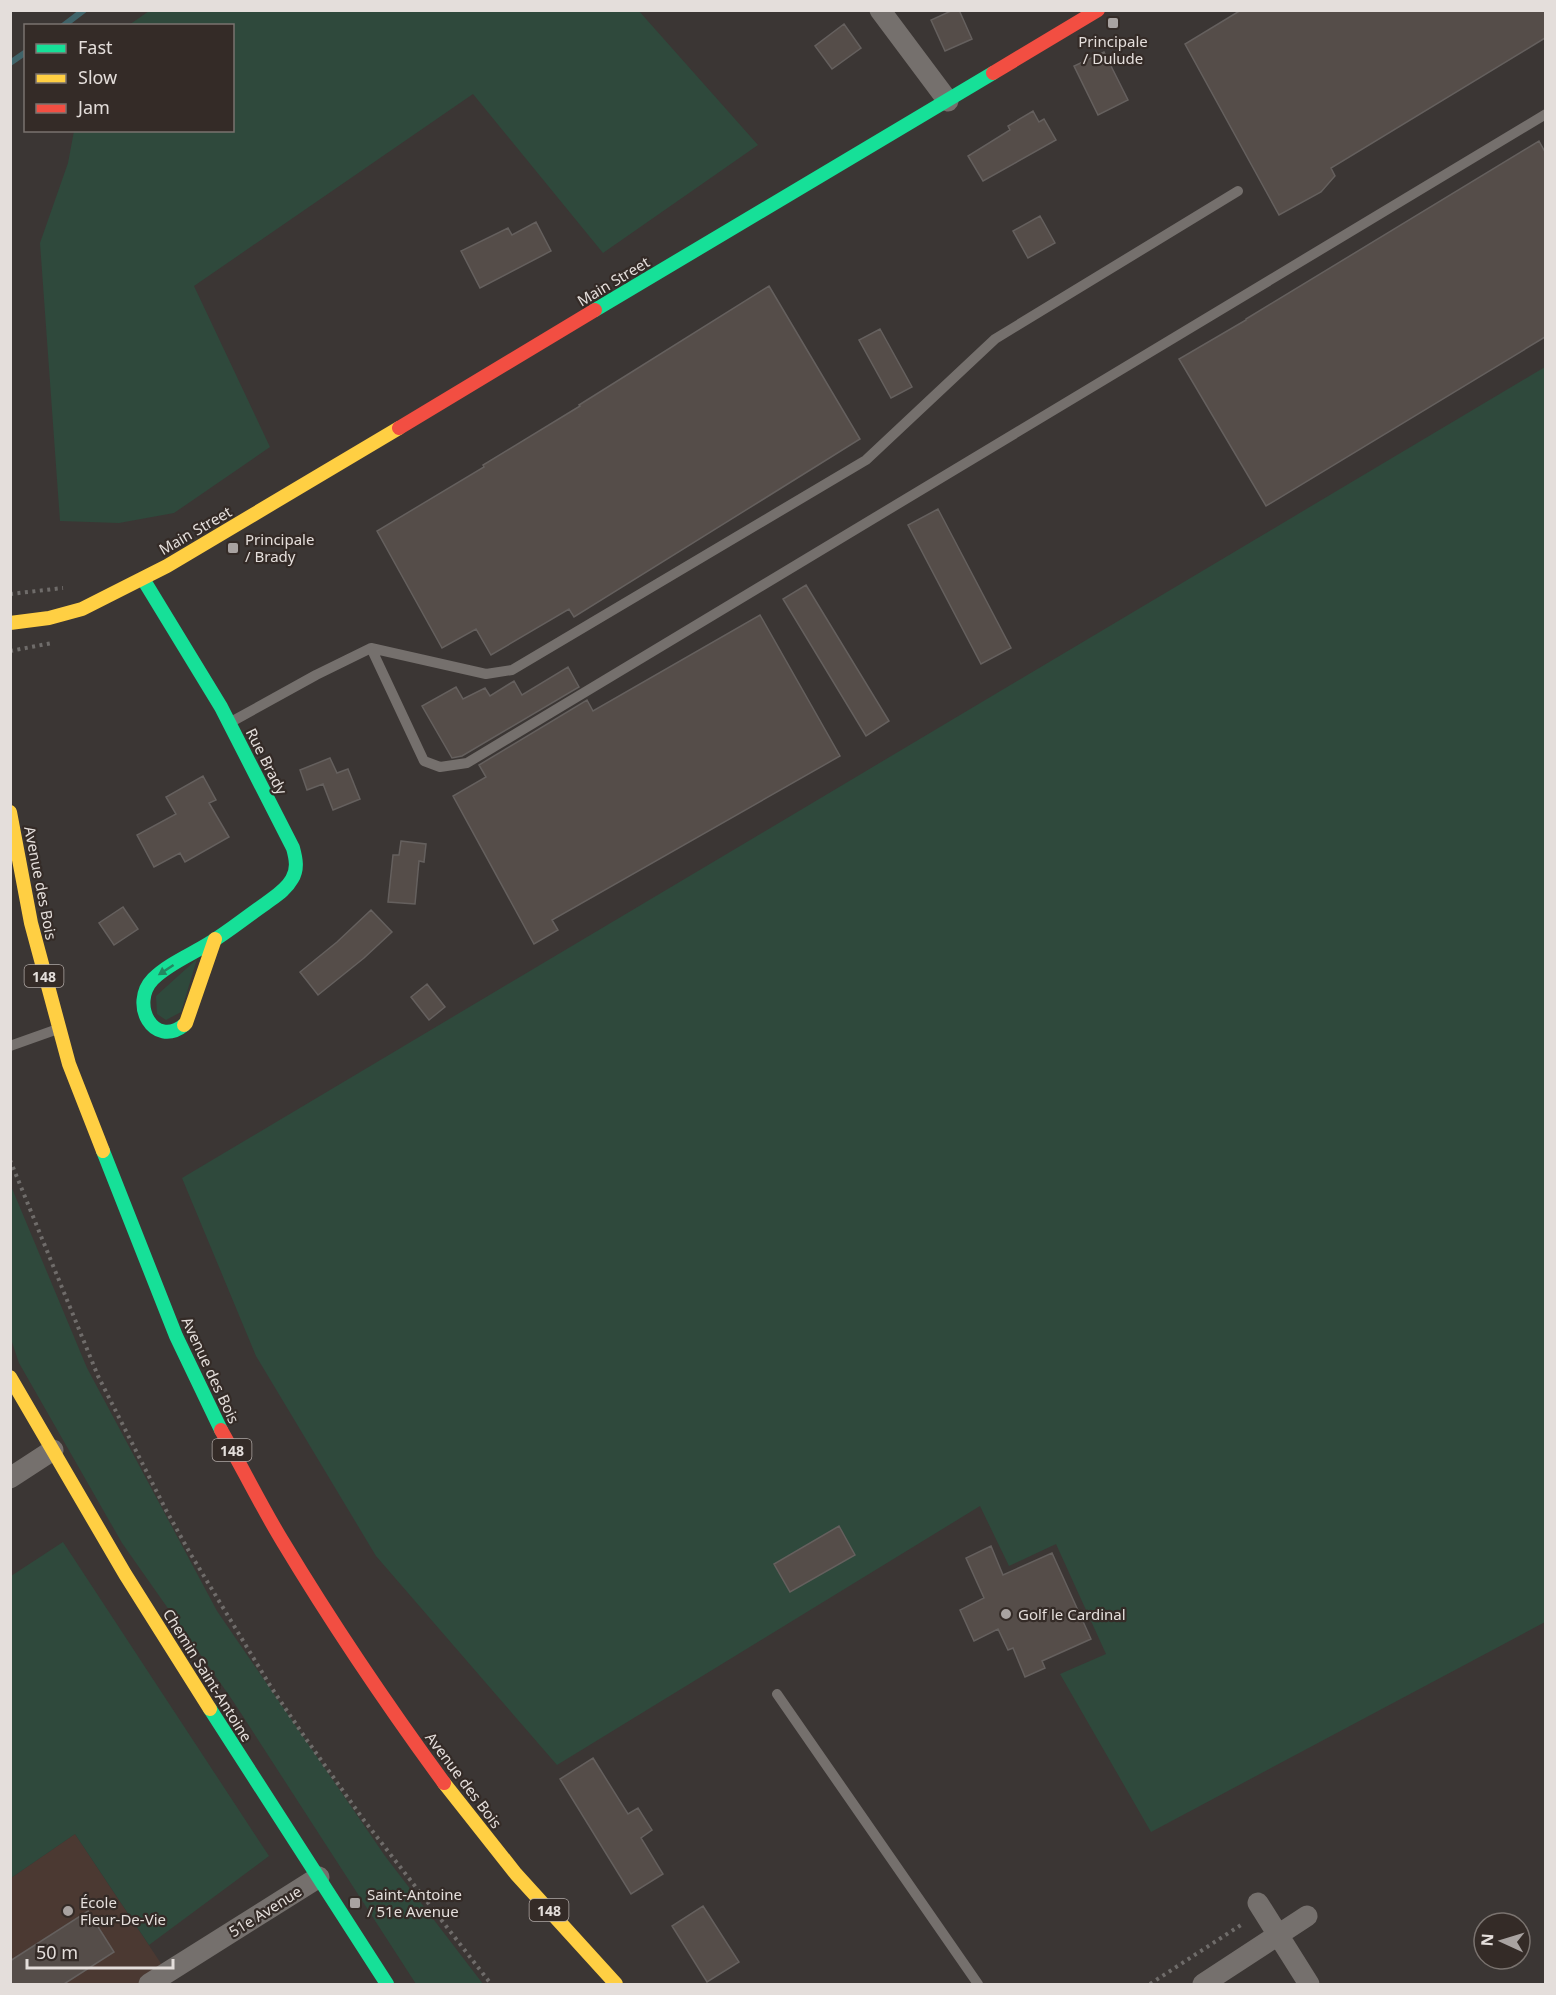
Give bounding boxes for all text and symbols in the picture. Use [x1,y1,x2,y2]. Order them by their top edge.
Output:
marker: Principale / Dulude [1106,16,1120,30]
legend [24,24,234,132]
place label: Principale / Dulude [1078,31,1148,68]
text: Fast [78,35,113,59]
text: Slow [78,65,117,89]
text: Jam [76,95,110,119]
street label: Main Street [573,251,653,310]
street label: Main Street [155,501,236,559]
place label: Principale / Brady [245,529,314,566]
marker: Principale / Brady [226,541,240,555]
street label: Rue Brady [242,724,292,798]
street label: Avenue des Bois [20,825,62,941]
road number: 148 [24,965,63,987]
one-way arrow [158,965,174,976]
street label: Avenue des Bois [178,1314,244,1426]
road number: 148 [212,1439,252,1461]
place label: Golf le Cardinal [1018,1604,1126,1624]
street label: Chemin Saint-Antoine [159,1605,257,1745]
marker: Golf le Cardinal [999,1607,1013,1621]
street label: Avenue des Bois [421,1728,507,1832]
street label: 51e Avenue [225,1881,305,1941]
place label: Saint-Antoine / 51e Avenue [367,1884,462,1921]
place label: École Fleur-De-Vie [80,1892,166,1929]
marker: Saint-Antoine / 51e Avenue [348,1896,362,1910]
road number: 148 [530,1899,568,1921]
marker: École Fleur-De-Vie [61,1904,75,1918]
north arrow [1472,1911,1532,1971]
scale bar [27,1932,172,1970]
text: N [1476,1933,1498,1947]
text: 50 m [36,1940,78,1964]

